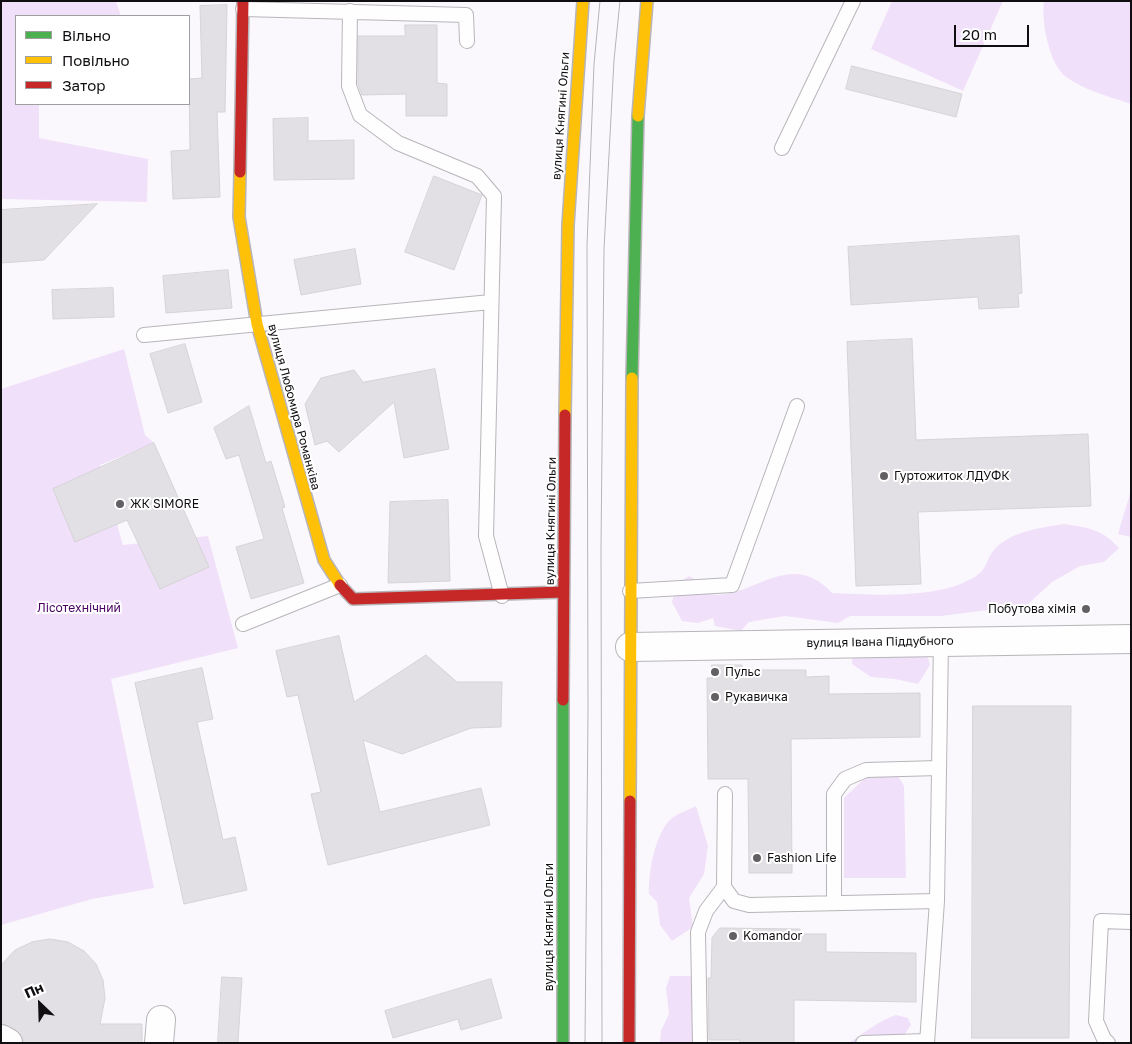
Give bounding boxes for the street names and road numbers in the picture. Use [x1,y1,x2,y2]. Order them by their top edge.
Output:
street label: вулиця Княгині Ольги [549,51,573,181]
street label: вулиця Любомира Романківа [265,322,323,492]
street label: вулиця Княгині Ольги [543,457,559,585]
street label: вулиця Івана Піддубного [806,634,954,650]
street label: вулиця Княгині Ольги [542,863,556,991]

